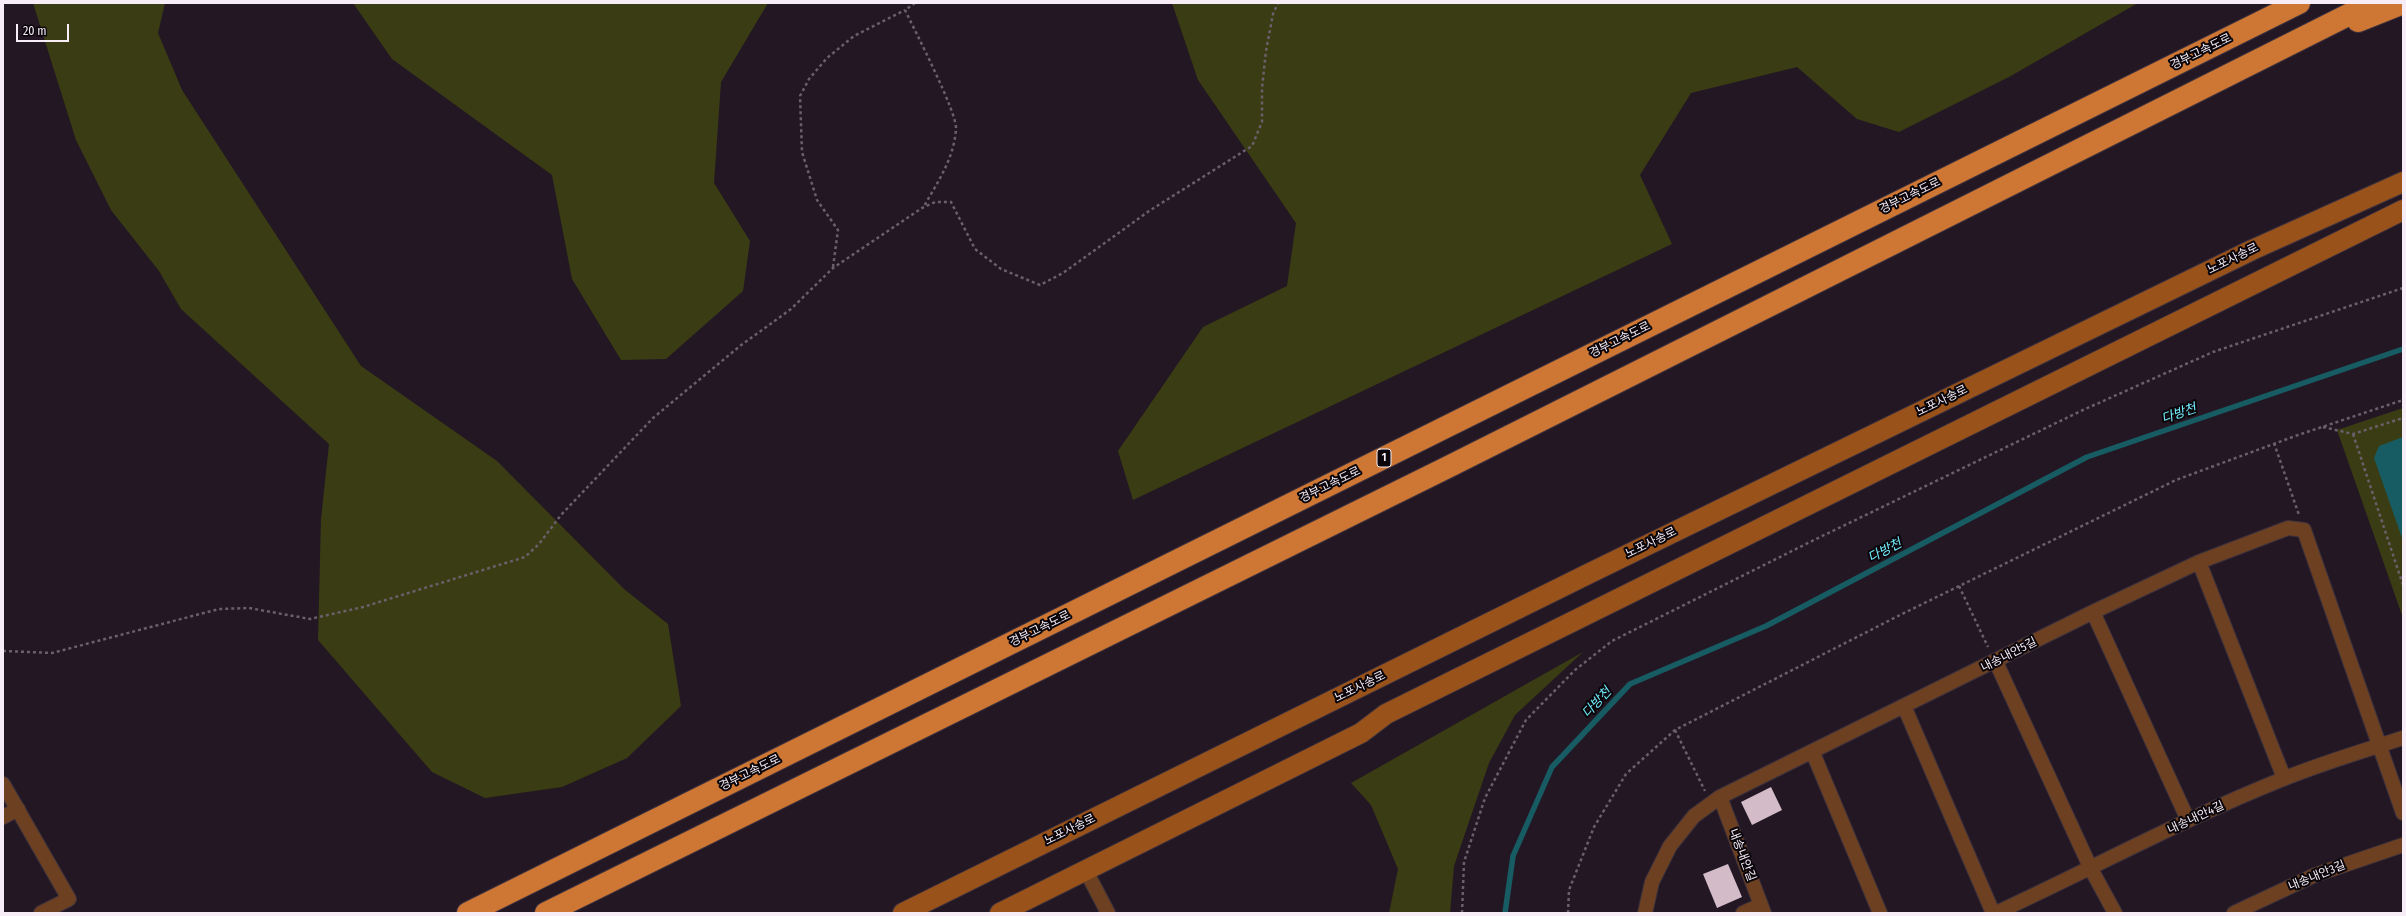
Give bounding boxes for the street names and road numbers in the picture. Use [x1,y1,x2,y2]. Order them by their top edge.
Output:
street label: 경부고속도로 [2168,31,2234,73]
street label: 경부고속도로 [1877,175,1943,217]
street label: 노포사송로 [2205,240,2261,278]
street label: 경부고속도로 [1587,319,1653,361]
street label: 노포사송로 [1914,382,1970,420]
road number: 1 [1377,449,1391,467]
street label: 경부고속도로 [1297,464,1363,506]
street label: 노포사송로 [1623,524,1679,562]
street label: 경부고속도로 [1007,608,1073,650]
street label: 내송내안5길 [1979,635,2039,675]
street label: 노포사송로 [1332,668,1388,706]
street label: 경부고속도로 [717,752,783,794]
street label: 내송내안4길 [2165,799,2227,837]
street label: 노포사송로 [1042,811,1098,849]
street label: 내송내안길 [1725,827,1759,883]
street label: 내송내안3길 [2286,858,2348,894]

